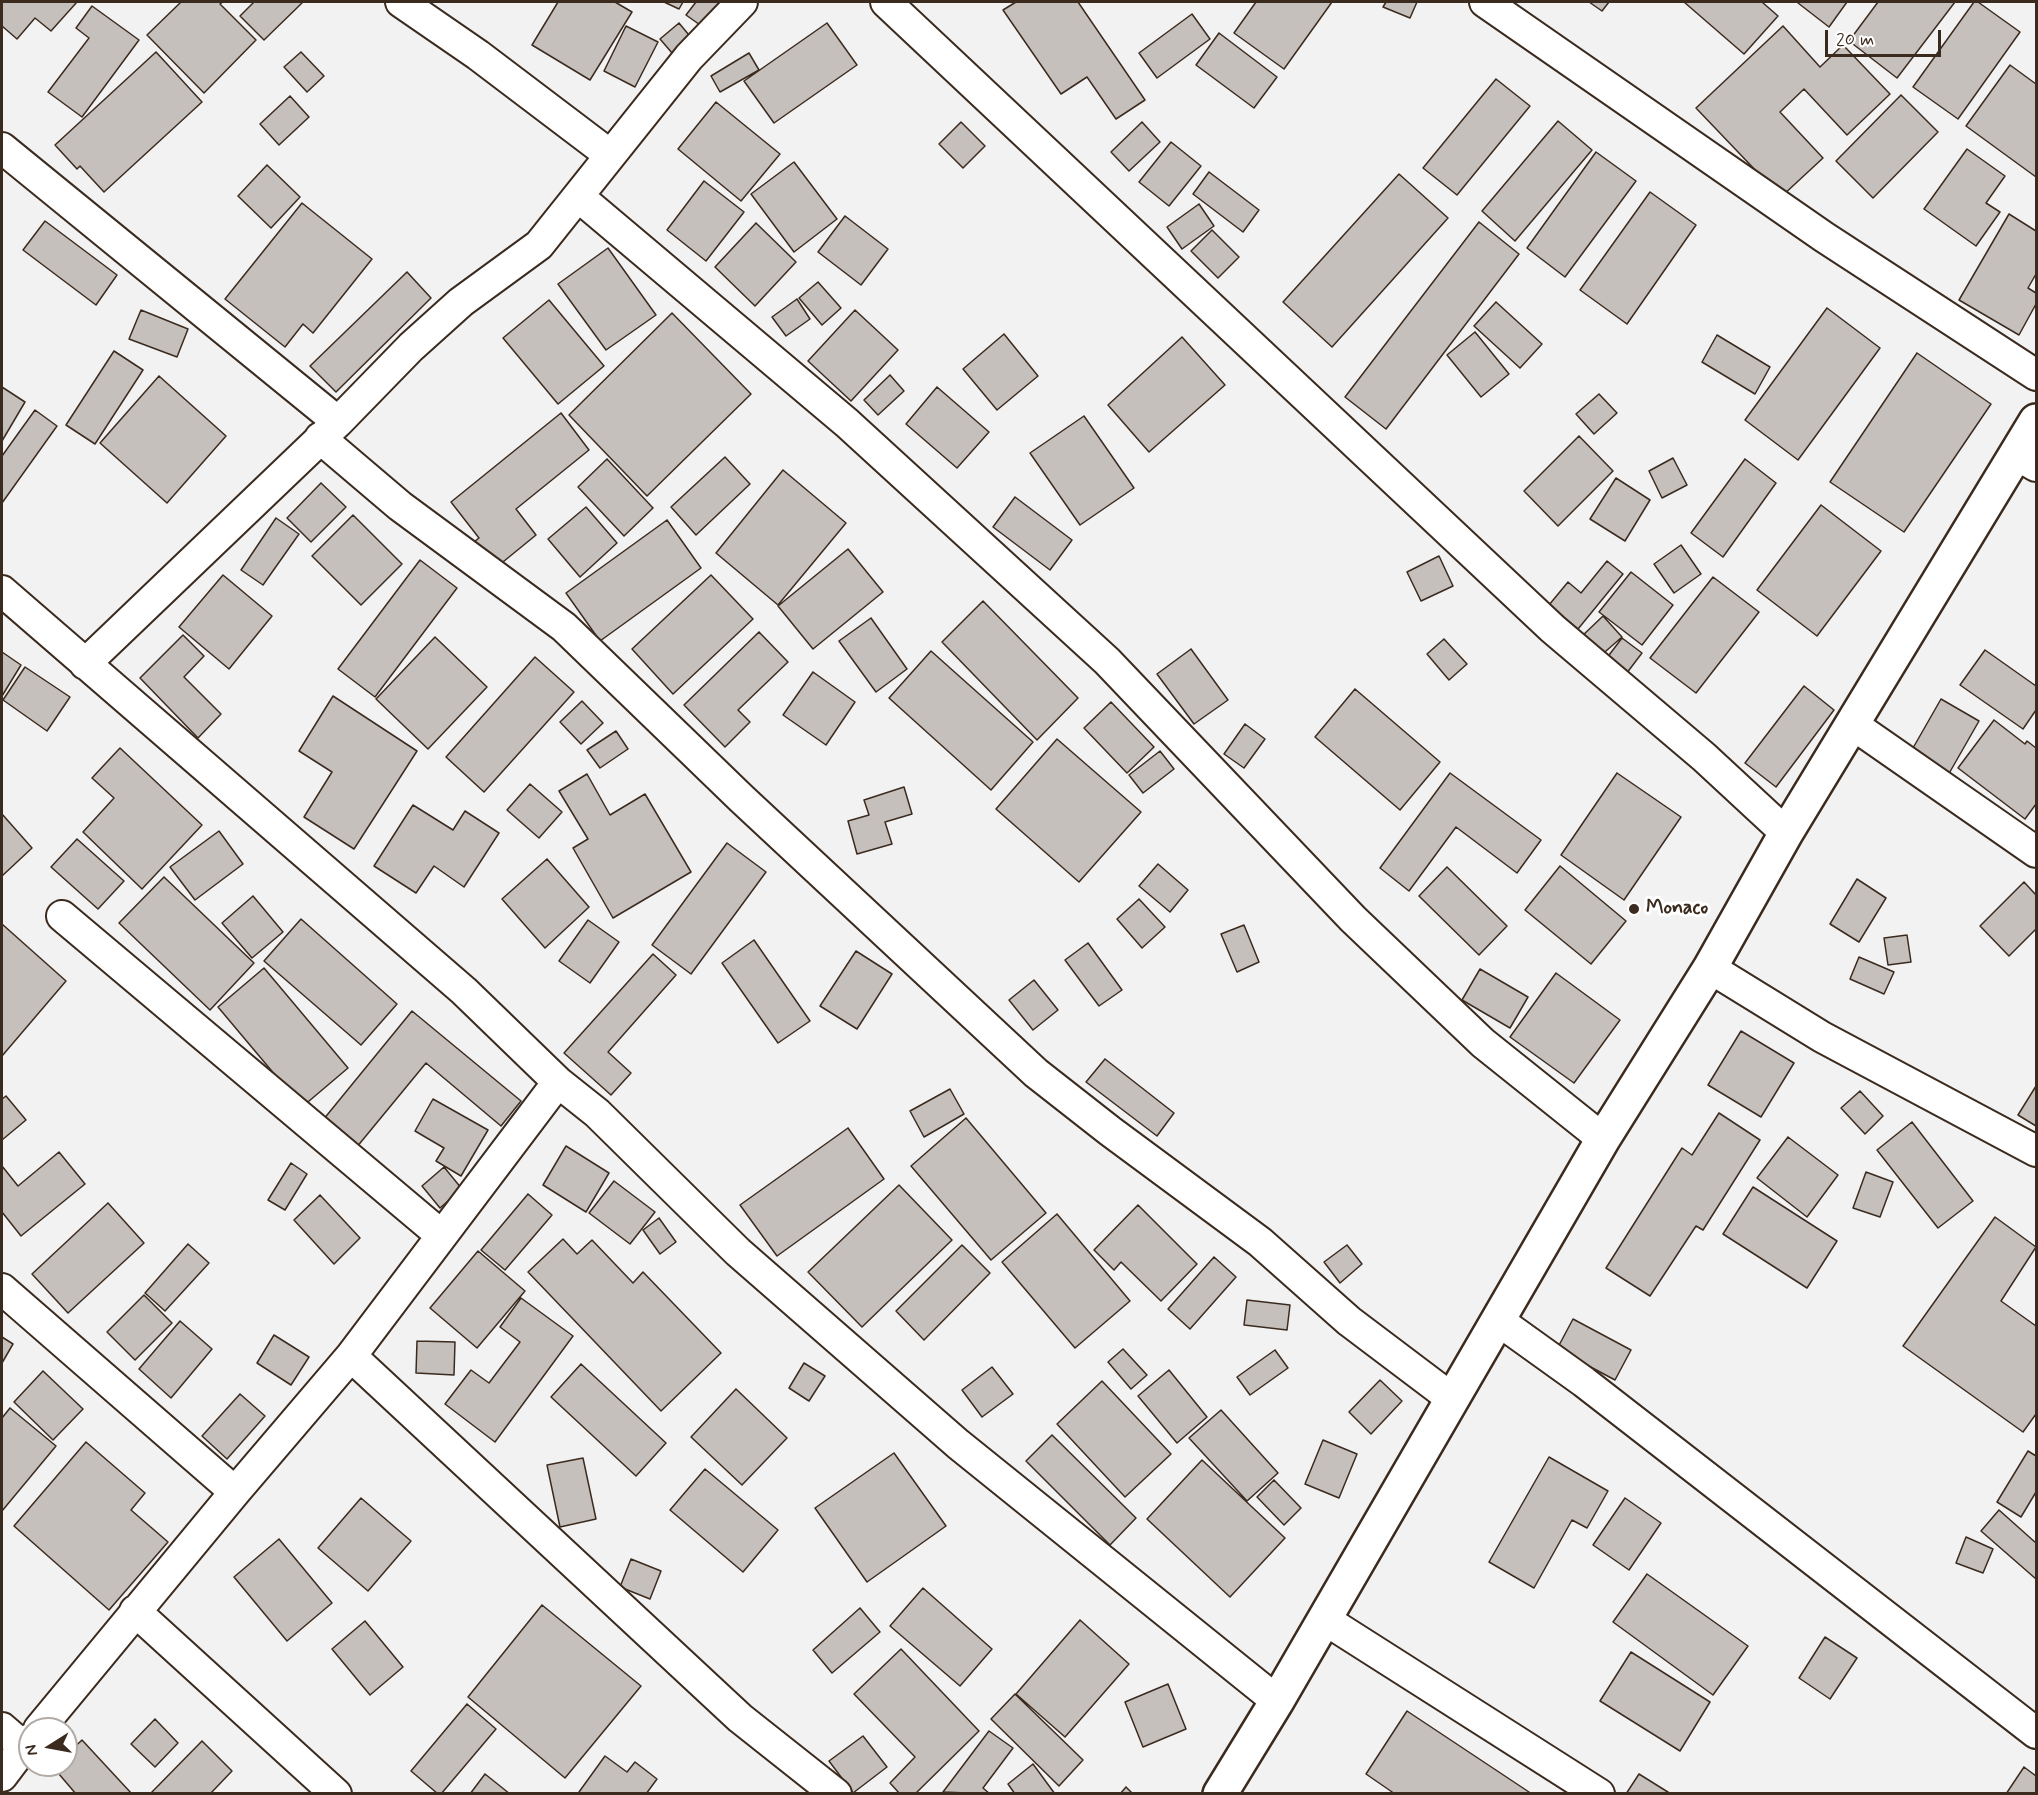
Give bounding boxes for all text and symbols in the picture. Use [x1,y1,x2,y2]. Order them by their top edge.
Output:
scale bar [1828,18,1944,56]
text: 20 m [1836,28,1874,52]
place label: Monaco [1646,897,1708,921]
marker: Monaco [1627,902,1641,916]
north arrow [18,1717,78,1777]
text: N [20,1743,43,1757]

